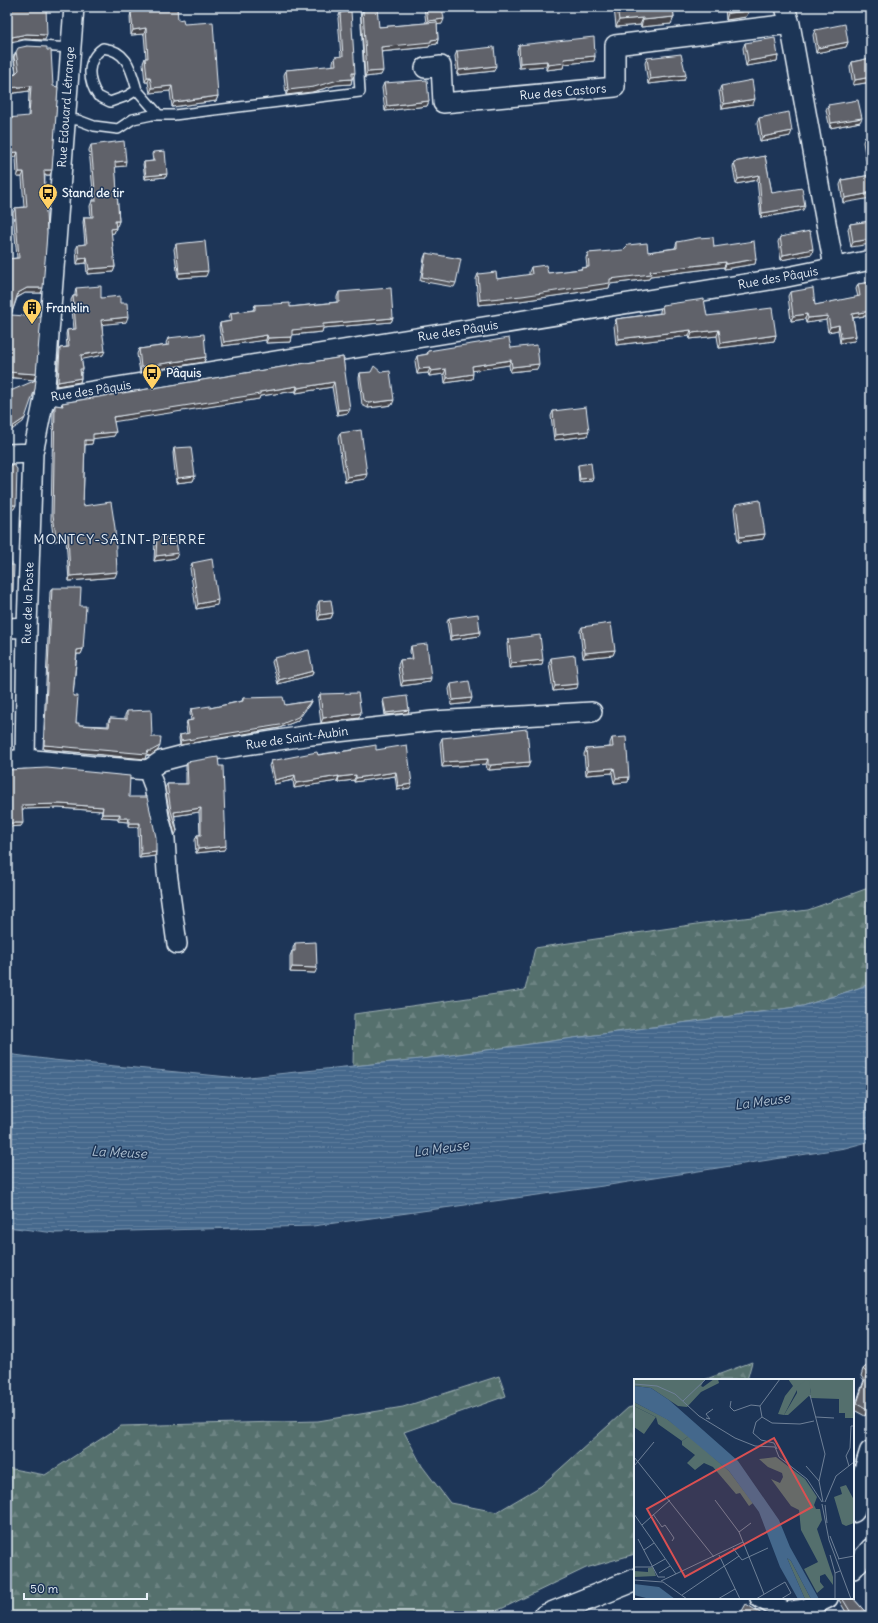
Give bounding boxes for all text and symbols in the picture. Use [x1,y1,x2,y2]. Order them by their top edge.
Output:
street label: Rue Edouard Létrange [54,46,77,168]
street label: Rue des Castors [519,80,607,103]
bus stop icon: Stand de tir [37,182,59,210]
place label: Stand de tir [62,185,124,200]
street label: Rue des Pâquis [737,263,819,292]
building icon: Franklin [21,297,43,325]
place label: Franklin [46,300,89,315]
street label: Rue des Pâquis [417,317,499,344]
bus stop icon: Pâquis [141,362,163,390]
place label: Pâquis [166,365,202,381]
street label: Rue des Pâquis [50,377,132,404]
district label: MONTCY-SAINT-PIERRE [33,530,207,548]
street label: Rue de la Poste [19,562,36,644]
street label: Rue de Saint-Aubin [245,723,349,752]
water label: La Meuse [733,1089,792,1114]
water label: La Meuse [412,1136,471,1161]
water label: La Meuse [91,1143,148,1162]
inset map [634,1379,854,1599]
scale bar [24,1575,147,1601]
text: 50 m [30,1581,59,1596]

